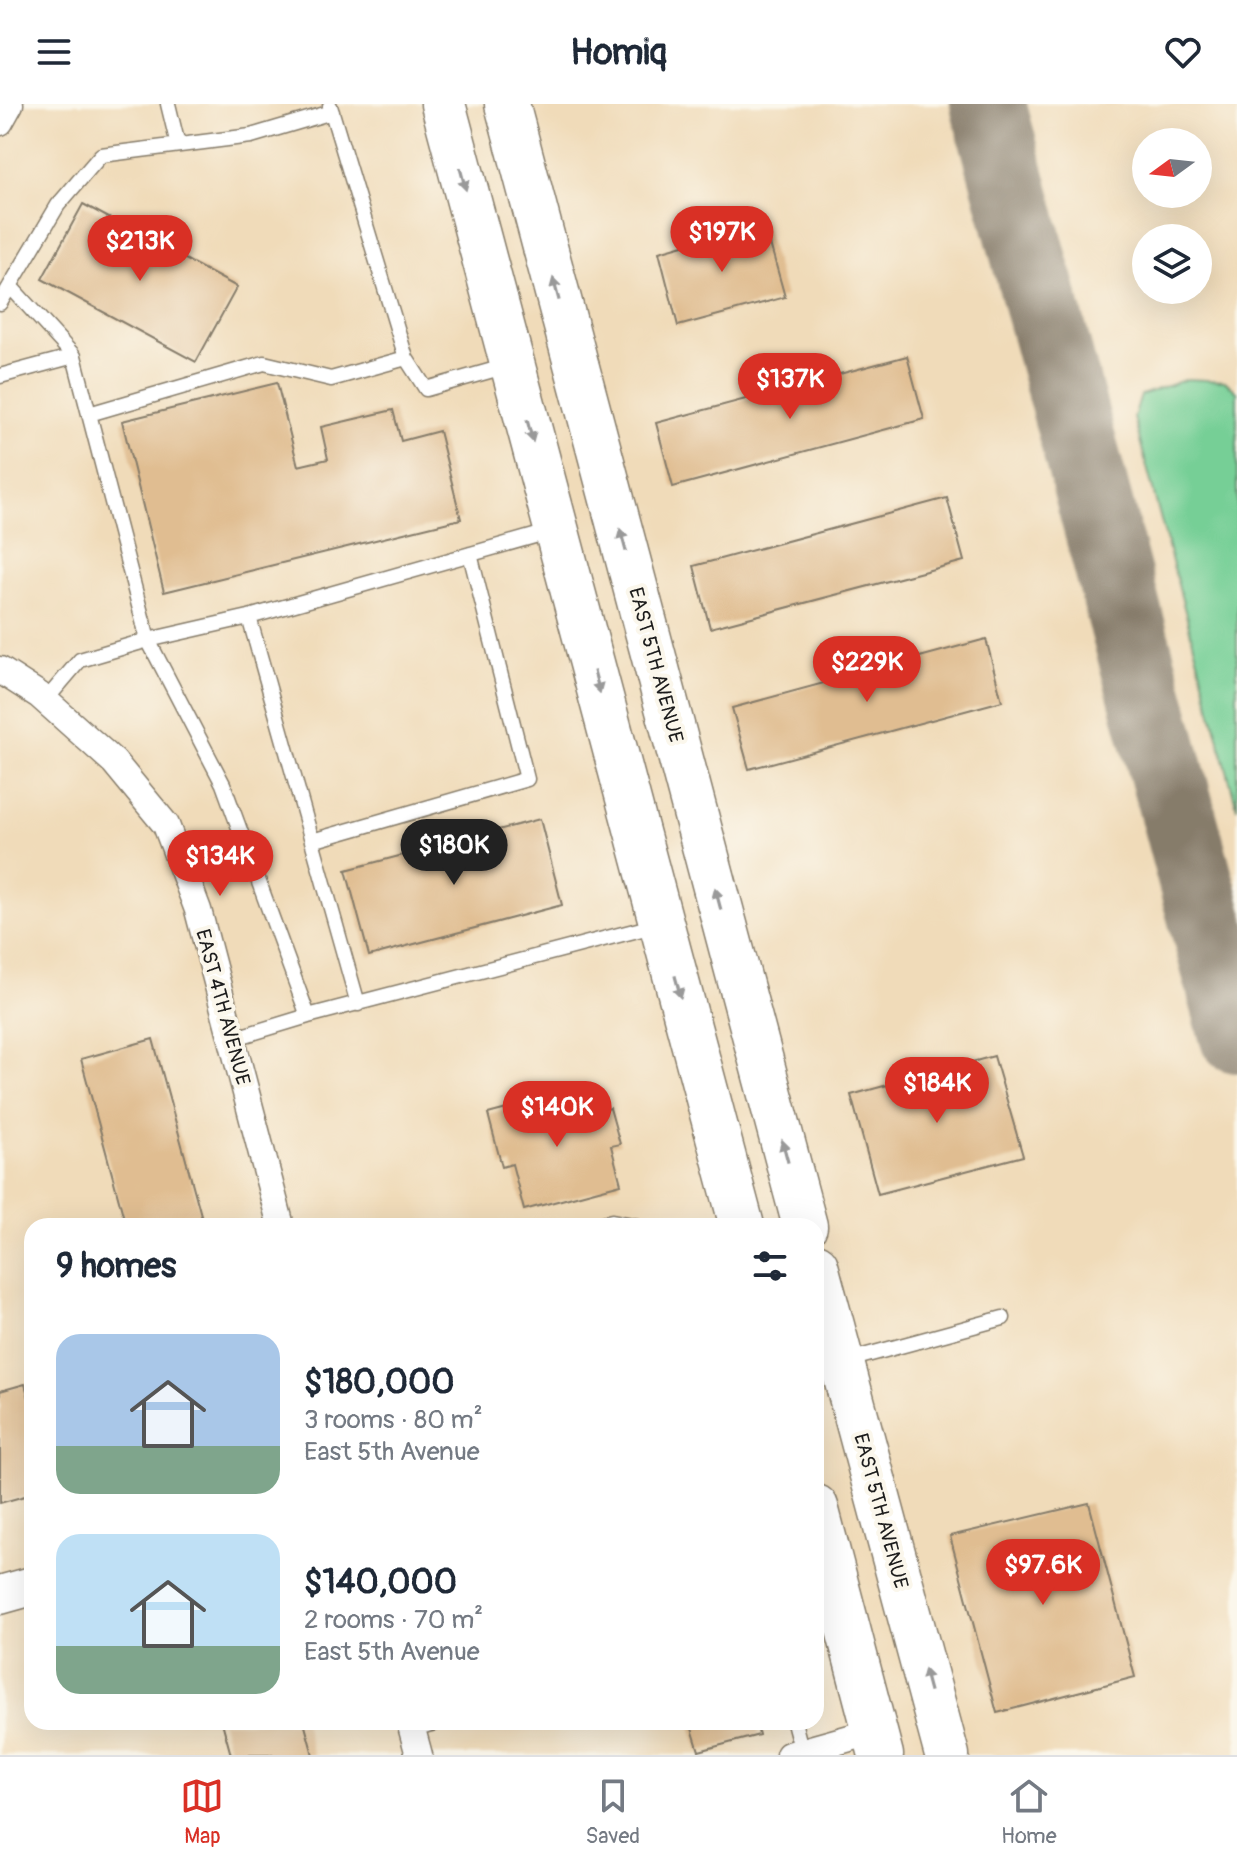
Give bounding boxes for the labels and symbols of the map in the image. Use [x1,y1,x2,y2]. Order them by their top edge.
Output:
north arrow [1132,128,1212,208]
one-way arrow [457,168,470,192]
pin: $197K [666,206,778,274]
pin: $213K [84,215,196,283]
one-way arrow [549,276,561,301]
pin: $137K [734,353,846,421]
one-way arrow [524,418,536,443]
one-way arrow [616,527,628,552]
street label: EAST 5TH AVENUE [623,585,689,745]
pin: $229K [811,636,923,704]
one-way arrow [591,669,603,694]
pin: $180K [398,819,510,887]
pin: $134K [164,830,276,898]
one-way arrow [712,887,724,912]
street label: EAST 4TH AVENUE [190,926,256,1088]
one-way arrow [672,976,685,1000]
pin: $184K [881,1057,993,1125]
pin: $140K [501,1081,613,1149]
one-way arrow [779,1138,791,1163]
street label: EAST 5TH AVENUE [848,1431,914,1591]
pin: $97.6K [978,1539,1108,1607]
one-way arrow [920,1667,933,1691]

